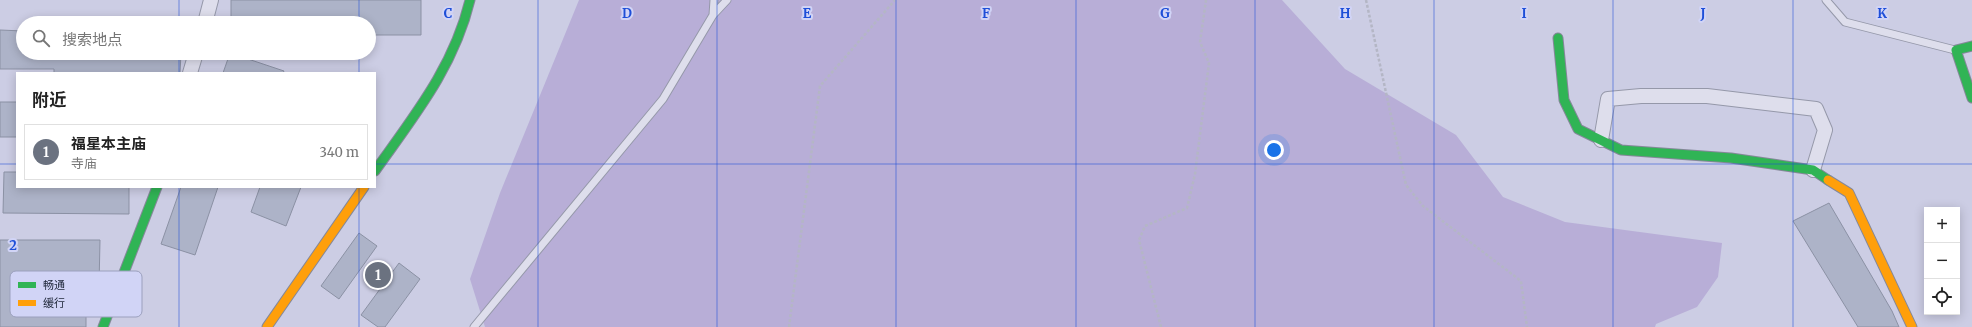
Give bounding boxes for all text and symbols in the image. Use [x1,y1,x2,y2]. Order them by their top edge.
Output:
text: C [444,5,453,22]
text: D [622,5,632,22]
text: E [803,5,812,22]
text: F [982,5,990,22]
text: G [1160,5,1170,22]
text: H [1340,5,1351,22]
text: I [1521,5,1527,22]
text: J [1699,5,1706,22]
text: K [1877,5,1887,22]
search box [16,16,376,60]
icon: search [30,27,52,49]
text: 搜索地点 [62,30,122,49]
text: 附近 [32,89,66,111]
text: 福星本主庙 [71,134,146,153]
your location [1264,140,1284,160]
text: 1 [43,144,49,161]
text: 340 m [320,144,359,161]
text: 寺庙 [71,155,97,172]
map controls [1924,207,1960,315]
button: + [1924,207,1960,243]
text: 2 [9,237,17,254]
button: − [1924,243,1960,279]
pin: 1 [365,260,391,290]
legend [10,271,142,317]
text: 畅通 [43,278,65,292]
button: locate [1924,279,1960,315]
text: 缓行 [43,296,65,310]

